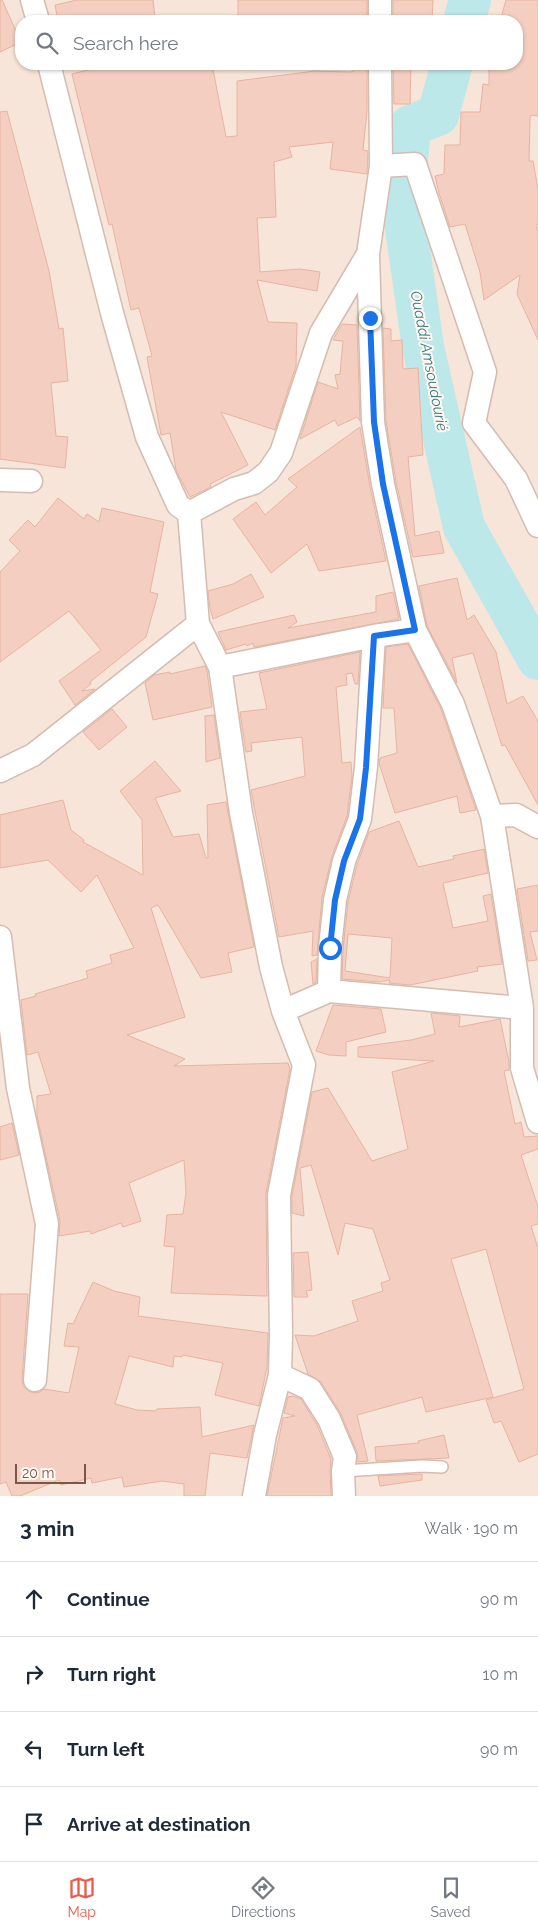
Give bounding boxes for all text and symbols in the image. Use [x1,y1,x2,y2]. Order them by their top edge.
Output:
search box [15,15,523,70]
icon: search [33,29,61,57]
text: Search here [73,32,179,54]
water label: Ouaddi Amsoudourié [407,289,451,433]
route end [359,307,382,330]
route start [319,937,342,960]
scale bar [15,1461,86,1484]
text: 20 m [22,1465,54,1481]
text: 3 min [20,1516,74,1541]
text: Walk · 190 m [425,1519,518,1538]
icon: ahead [20,1585,48,1613]
text: Continue [67,1588,150,1610]
text: 90 m [480,1590,518,1609]
icon: right [20,1660,48,1688]
text: Turn right [67,1663,156,1685]
text: 10 m [483,1665,518,1684]
icon: left [20,1735,48,1763]
text: Turn left [67,1738,144,1760]
text: 90 m [480,1740,518,1759]
icon: arrive [20,1810,48,1838]
text: Arrive at destination [67,1813,251,1835]
tab: Map [67,1874,96,1920]
tab: Directions [231,1874,296,1920]
tab: Saved [430,1874,471,1920]

